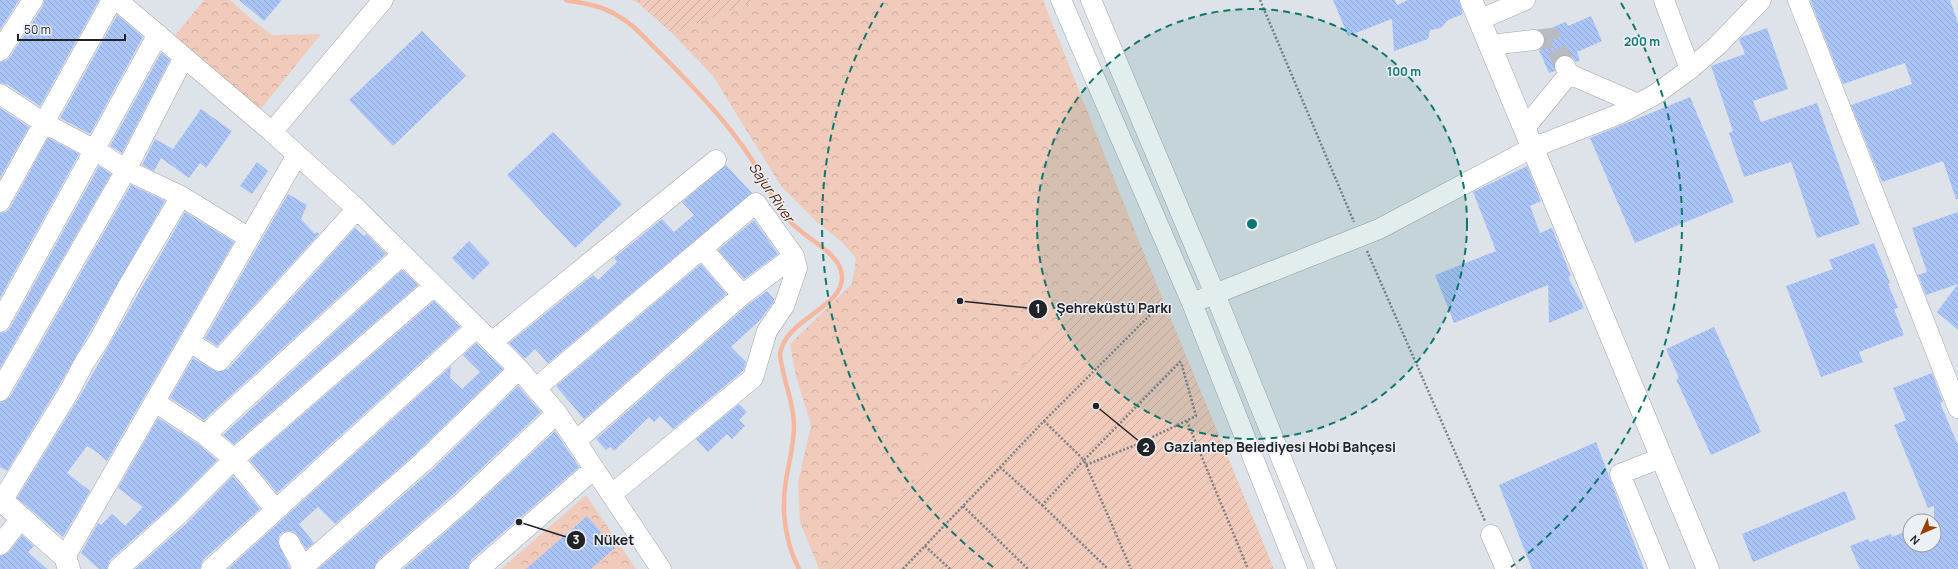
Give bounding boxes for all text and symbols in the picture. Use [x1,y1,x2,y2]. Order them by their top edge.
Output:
scale bar [18,16,125,42]
text: 50 m [24,21,51,38]
text: 200 m [1624,33,1660,50]
text: 100 m [1387,63,1421,80]
water label: Sajur River [745,158,800,227]
centre of rings [1245,217,1259,231]
callout: Şehreküstü Parkı [1028,296,1180,322]
text: Şehreküstü Parkı [1056,298,1172,317]
text: 1 [1035,300,1041,317]
callout: Gaziantep Belediyesi Hobi Bahçesi [1136,434,1404,460]
text: Gaziantep Belediyesi Hobi Bahçesi [1164,437,1396,456]
text: 2 [1142,439,1150,456]
north arrow [1902,513,1942,553]
callout: Nüket [566,527,642,553]
text: Nüket [594,530,634,549]
text: 3 [573,531,580,548]
text: N [1906,532,1923,549]

